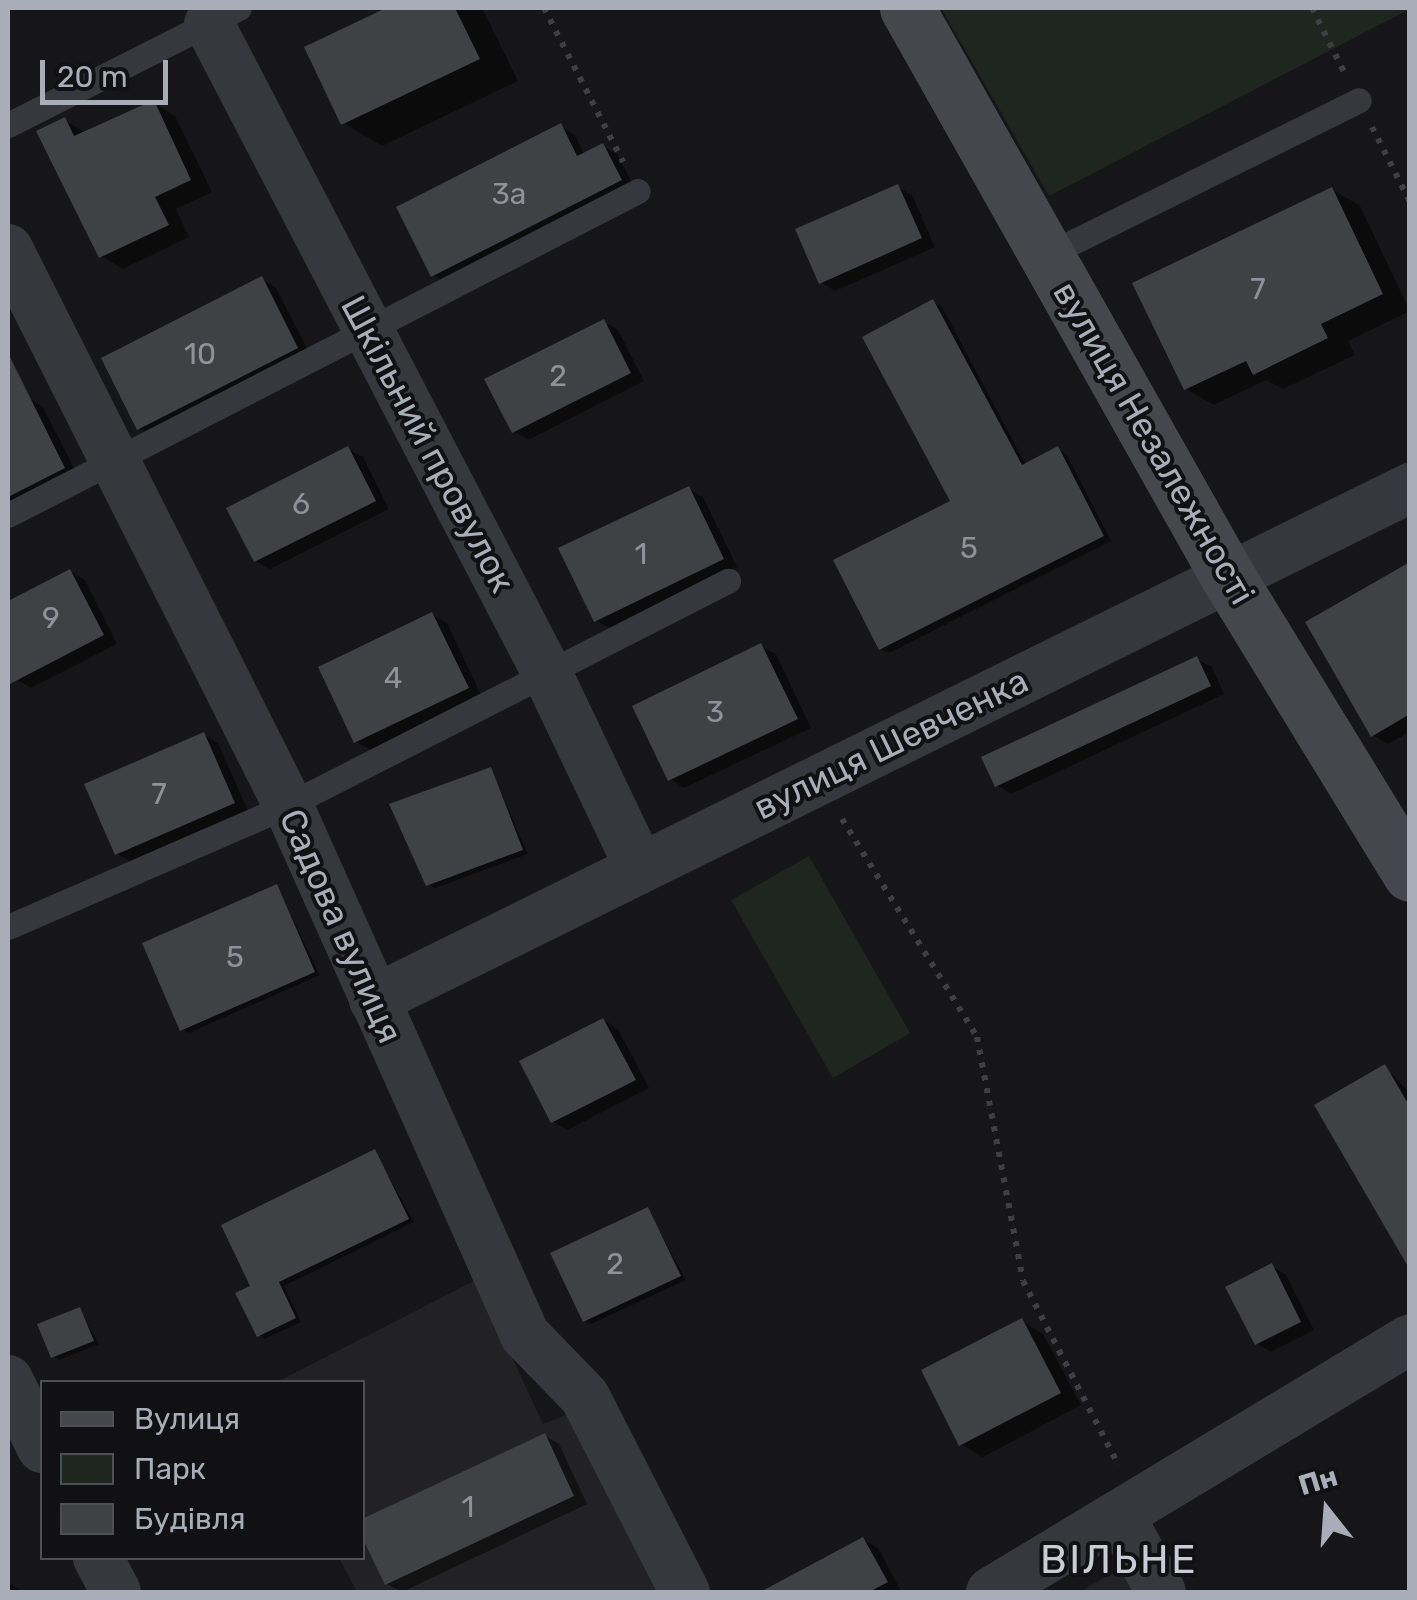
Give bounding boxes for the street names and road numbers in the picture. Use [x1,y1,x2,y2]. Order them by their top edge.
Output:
street label: вулиця Незалежності [1044,274,1264,612]
street label: Шкільний провулок [332,289,524,599]
street label: вулиця Шевченка [747,659,1035,829]
street label: Садова вулиця [271,803,411,1049]

